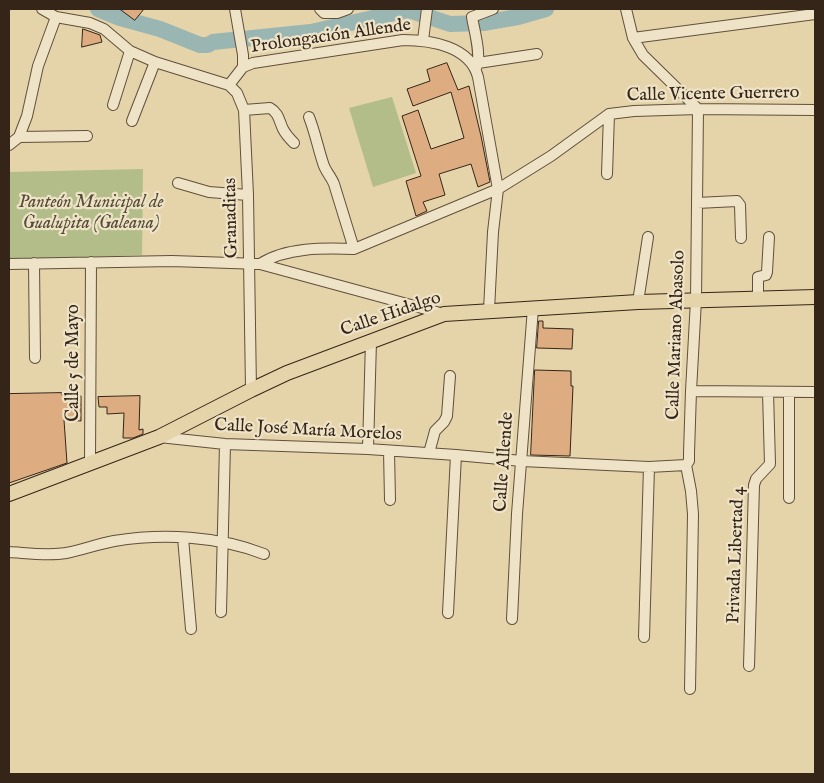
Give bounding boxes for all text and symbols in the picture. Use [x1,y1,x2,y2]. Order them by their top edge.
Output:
street label: Prolongación Allende [250,15,412,59]
street label: Calle Vicente Guerrero [626,83,800,107]
street label: Granaditas [220,177,244,259]
park label: Panteón Municipal de Gualupita (Galeana) [19,192,163,234]
street label: Calle Mariano Abasolo [663,250,691,420]
street label: Calle Hidalgo [338,288,444,342]
street label: Calle 5 de Mayo [63,304,85,422]
street label: Calle Allende [491,411,519,513]
street label: Calle José María Morelos [214,415,402,447]
street label: Privada Libertad 4 [724,486,750,624]

